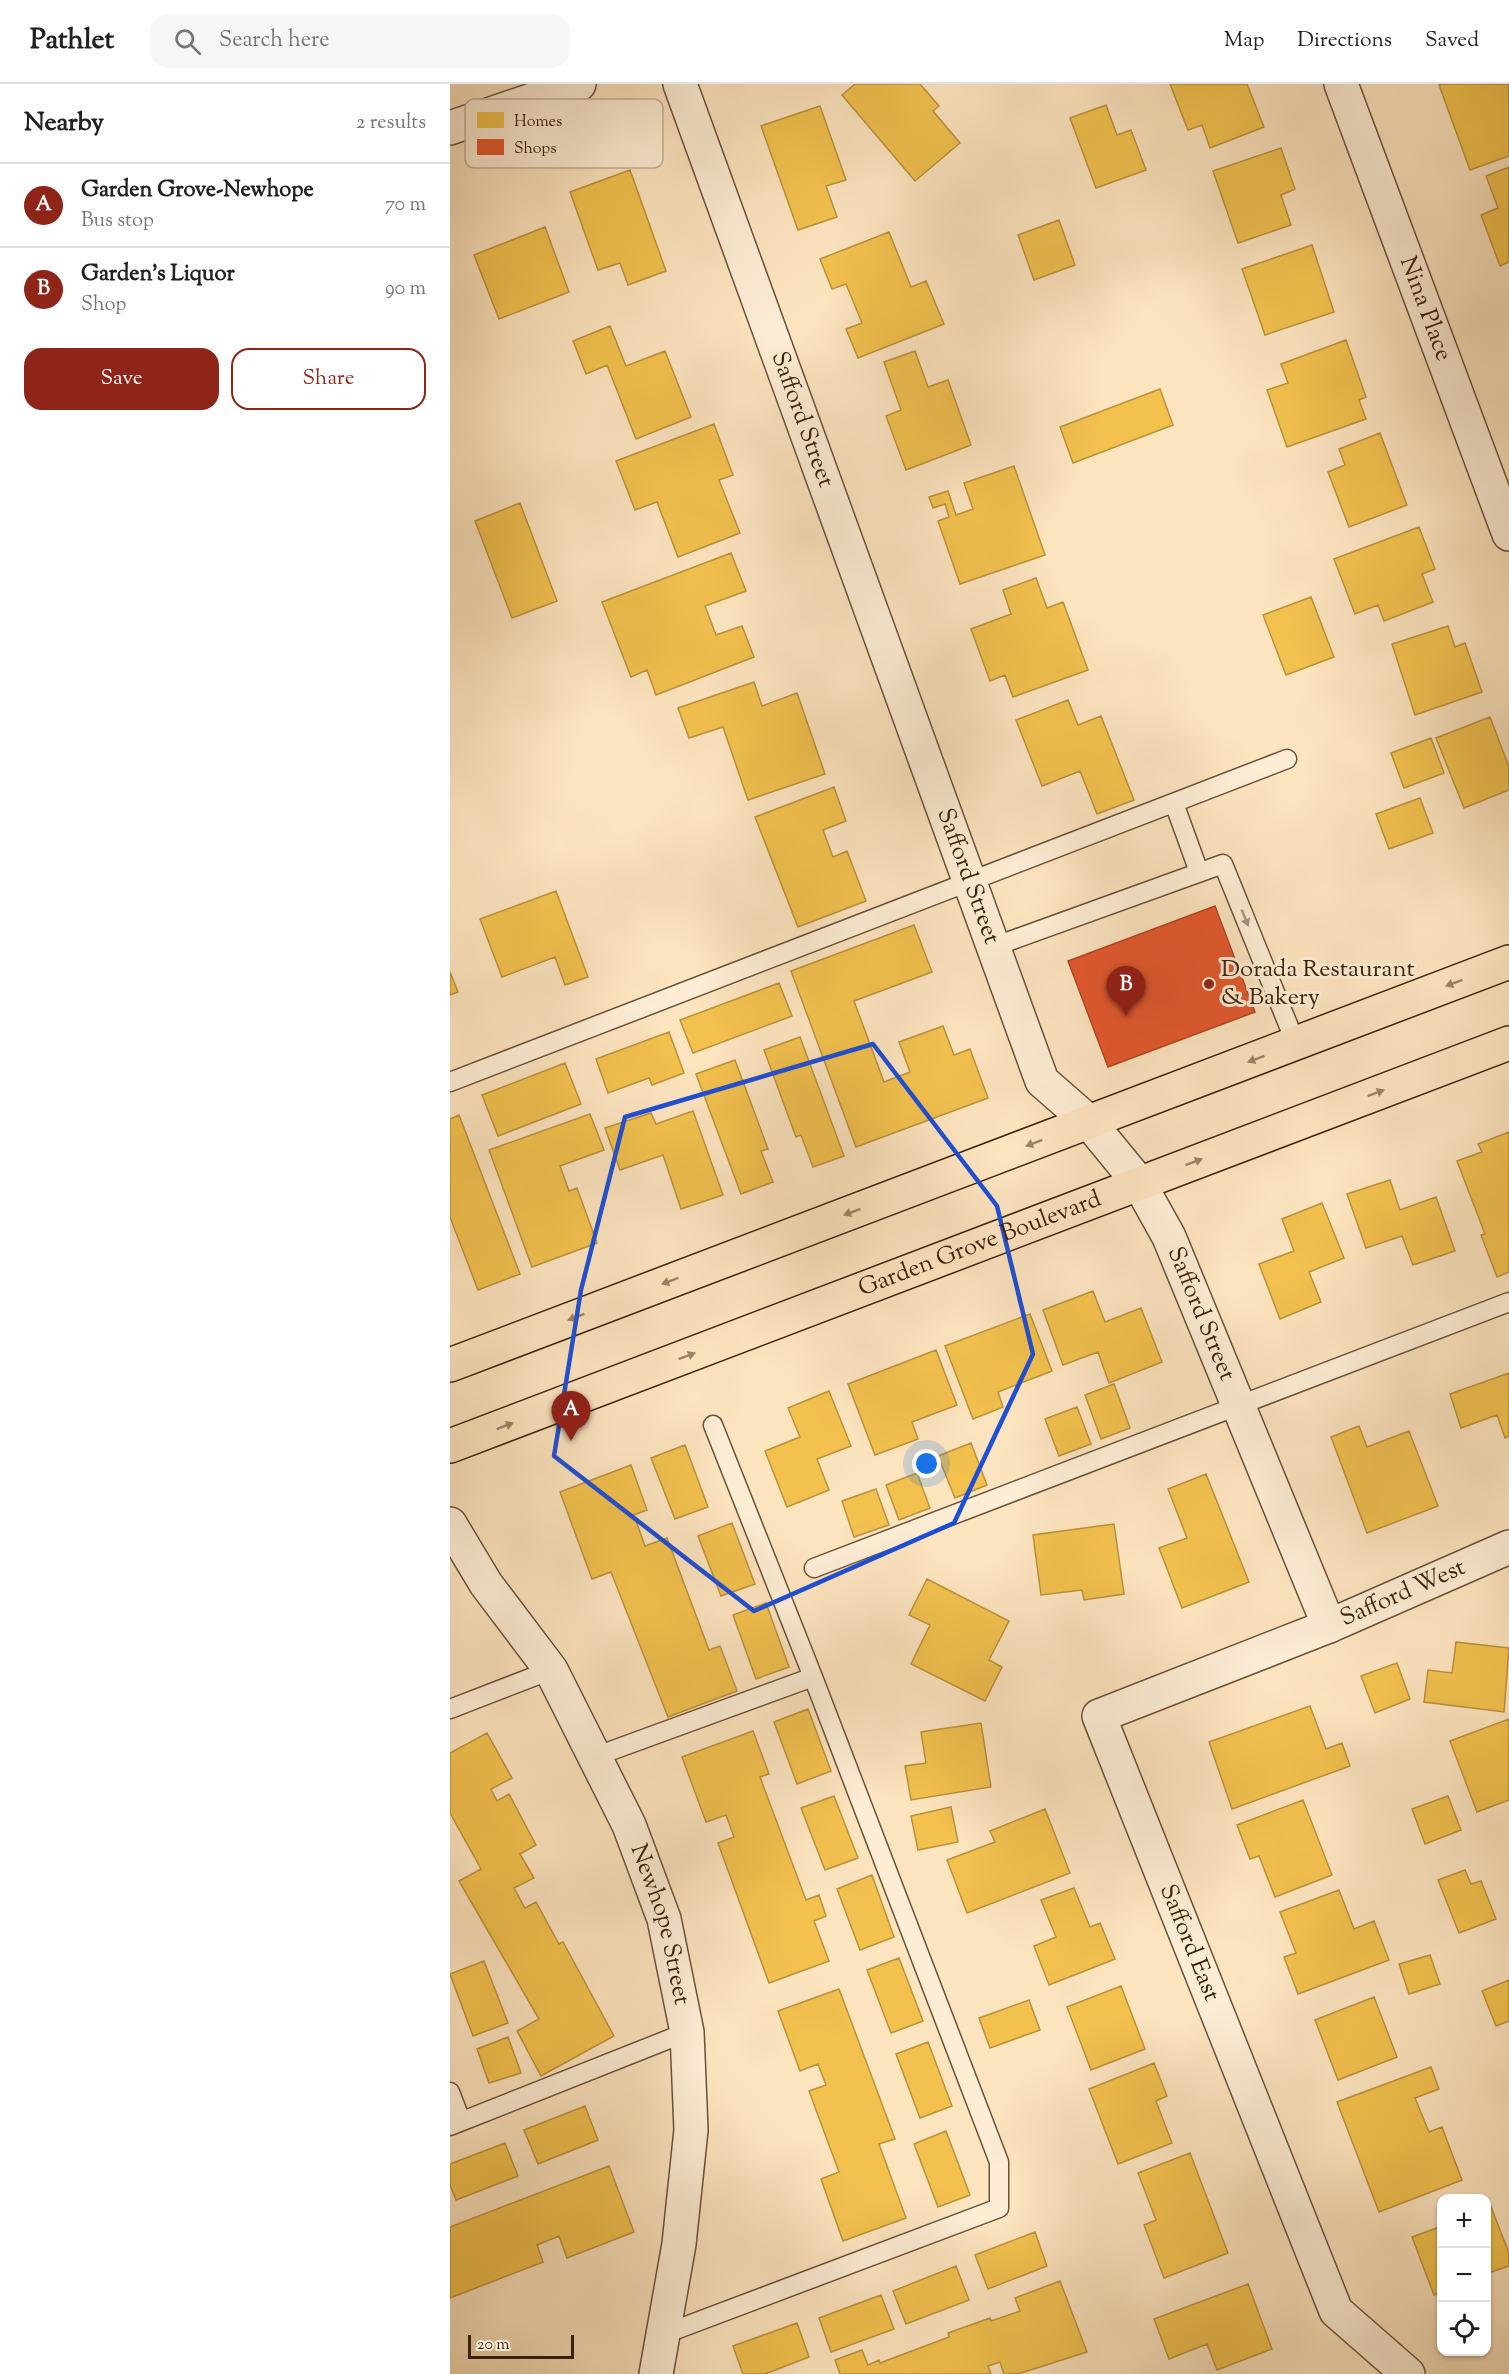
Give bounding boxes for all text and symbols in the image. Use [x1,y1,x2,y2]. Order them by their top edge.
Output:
search box [150,14,570,68]
text: Pathlet [30,21,114,61]
icon: search [171,25,204,58]
text: Search here [219,25,329,57]
text: Map [1224,26,1264,56]
text: Directions [1297,26,1392,56]
text: Saved [1425,26,1479,56]
legend [465,99,663,168]
text: Nearby [24,105,104,142]
text: 2 results [356,109,426,138]
text: Homes [514,111,562,134]
text: Shops [514,138,557,161]
text: Garden Grove-Newhope [81,175,314,207]
text: A [35,191,52,220]
text: 70 m [385,191,426,220]
text: Bus stop [81,207,154,236]
street label: Nina Place [1390,252,1460,366]
text: Garden's Liquor [81,259,235,291]
text: B [37,275,50,304]
text: 90 m [385,275,426,304]
text: Shop [81,291,126,320]
street label: Safford Street [762,347,842,492]
button: Save [24,348,219,410]
button: Share [231,348,426,410]
street label: Safford Street [927,804,1008,949]
one-way arrow [1241,909,1250,927]
place label: Dorada Restaurant & Bakery [1221,953,1415,1015]
pin: B [1106,966,1146,1016]
marker: Dorada Restaurant & Bakery [1202,977,1216,991]
one-way arrow [1445,978,1463,988]
one-way arrow [1247,1054,1265,1064]
one-way arrow [1368,1088,1386,1098]
one-way arrow [1025,1138,1043,1148]
one-way arrow [1185,1157,1203,1167]
street label: Garden Grove Boulevard [853,1182,1107,1306]
one-way arrow [843,1208,861,1217]
street label: Safford Street [1158,1242,1243,1386]
one-way arrow [661,1277,679,1286]
one-way arrow [567,1313,585,1322]
one-way arrow [678,1351,696,1360]
pin: A [552,1392,590,1441]
one-way arrow [496,1420,514,1430]
your location [912,1449,941,1478]
street label: Safford West [1335,1551,1471,1636]
street label: Newhope Street [621,1839,698,2008]
street label: Safford East [1150,1879,1228,2007]
map controls [1437,2194,1491,2356]
button: + [1437,2194,1491,2248]
button: − [1437,2248,1491,2302]
button: locate [1437,2302,1491,2356]
scale bar [468,2332,574,2360]
text: 20 m [477,2334,510,2357]

